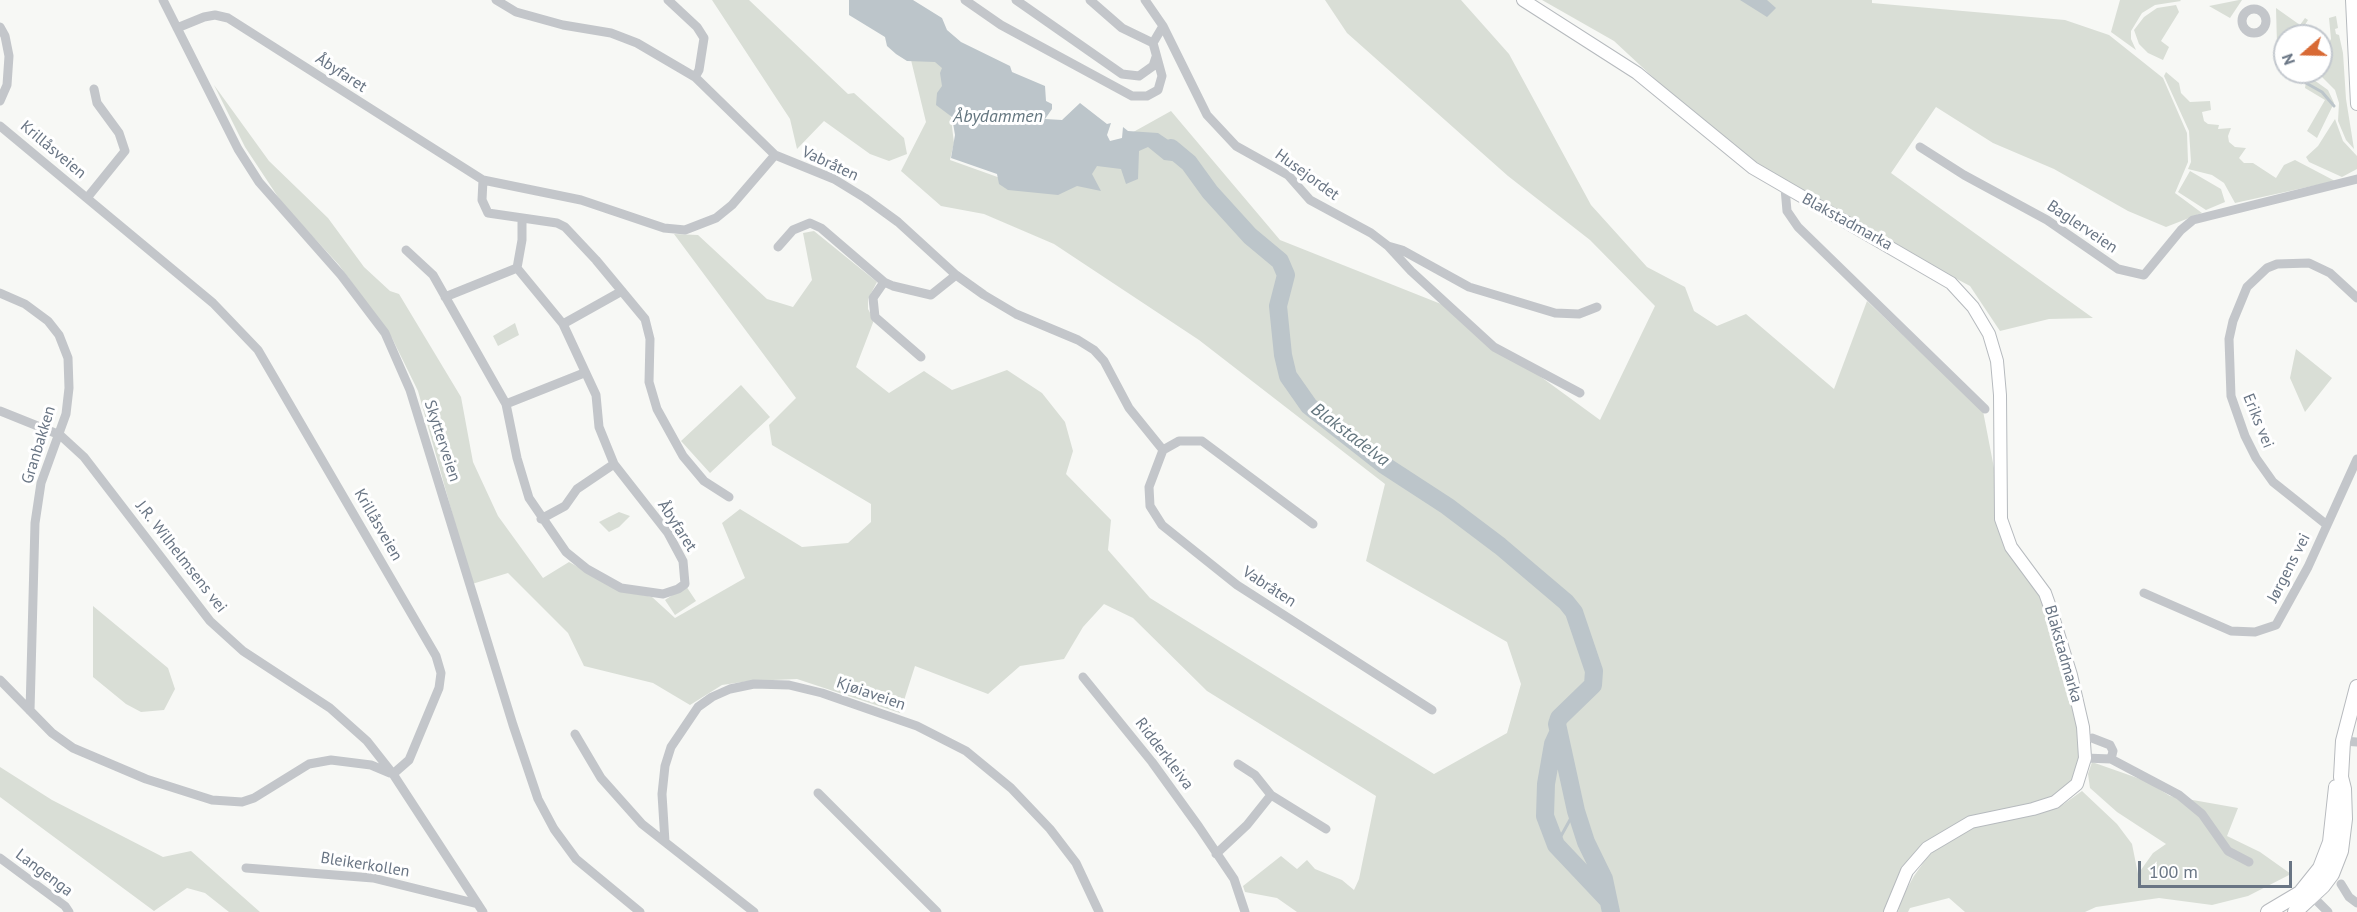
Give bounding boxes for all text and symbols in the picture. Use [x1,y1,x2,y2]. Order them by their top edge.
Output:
north arrow [2273,24,2333,84]
street label: Åbyfaret [312,49,370,97]
text: N [2277,51,2299,68]
water label: Åbydammen [953,106,1043,128]
street label: Krillåsveien [16,117,90,183]
street label: Vabråten [799,143,861,185]
street label: Husejordet [1271,145,1343,205]
street label: Blakstadmarka [1798,189,1896,255]
street label: Baglerveien [2043,196,2121,258]
street label: Eriks vei [2238,391,2278,451]
street label: Skytterveien [420,398,464,484]
water label: Blakstadelva [1307,399,1393,471]
street label: Granbakken [18,404,60,486]
street label: Krillåsveien [350,486,406,564]
street label: J.R. Wilhelmsens vei [131,497,231,617]
street label: Åbyfaret [653,497,701,555]
street label: Jørgens vei [2263,530,2315,606]
street label: Vabråten [1238,563,1300,611]
street label: Blakstadmarka [2040,603,2086,705]
street label: Kjøiaveien [834,673,908,715]
street label: Ridderkleiva [1131,714,1197,794]
street label: Langenga [12,845,76,901]
street label: Bleikerkollen [319,848,411,882]
scale bar [2141,849,2296,887]
text: 100 m [2149,860,2198,883]

